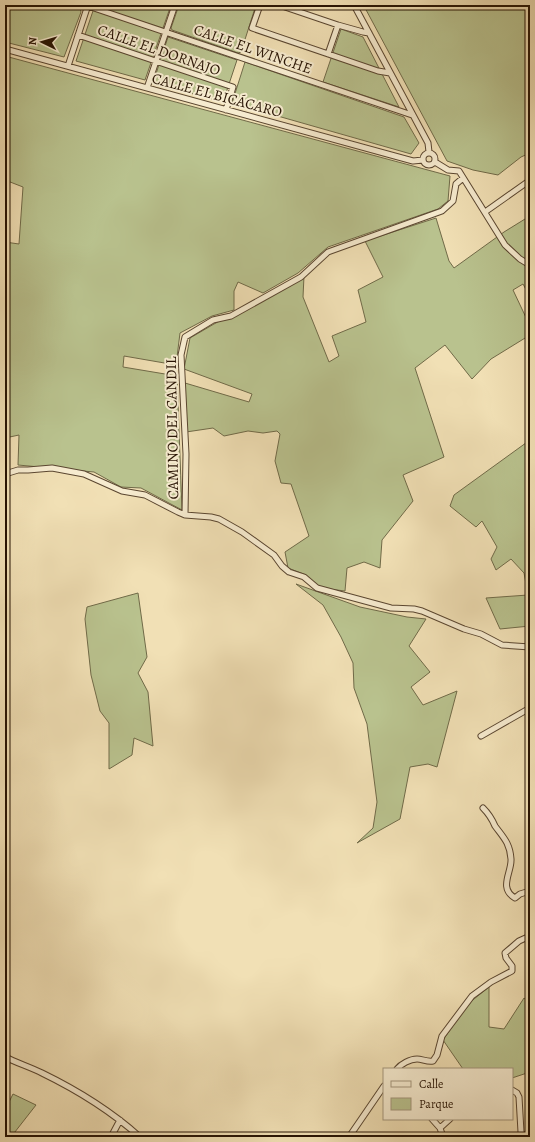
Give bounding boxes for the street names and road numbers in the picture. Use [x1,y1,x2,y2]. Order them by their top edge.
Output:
street label: CALLE EL WINCHE [191,19,315,79]
street label: CALLE EL DORNAJO [95,20,223,80]
street label: CALLE EL BICÁCARO [150,68,284,122]
street label: CAMINO DEL CANDIL [161,356,183,500]

